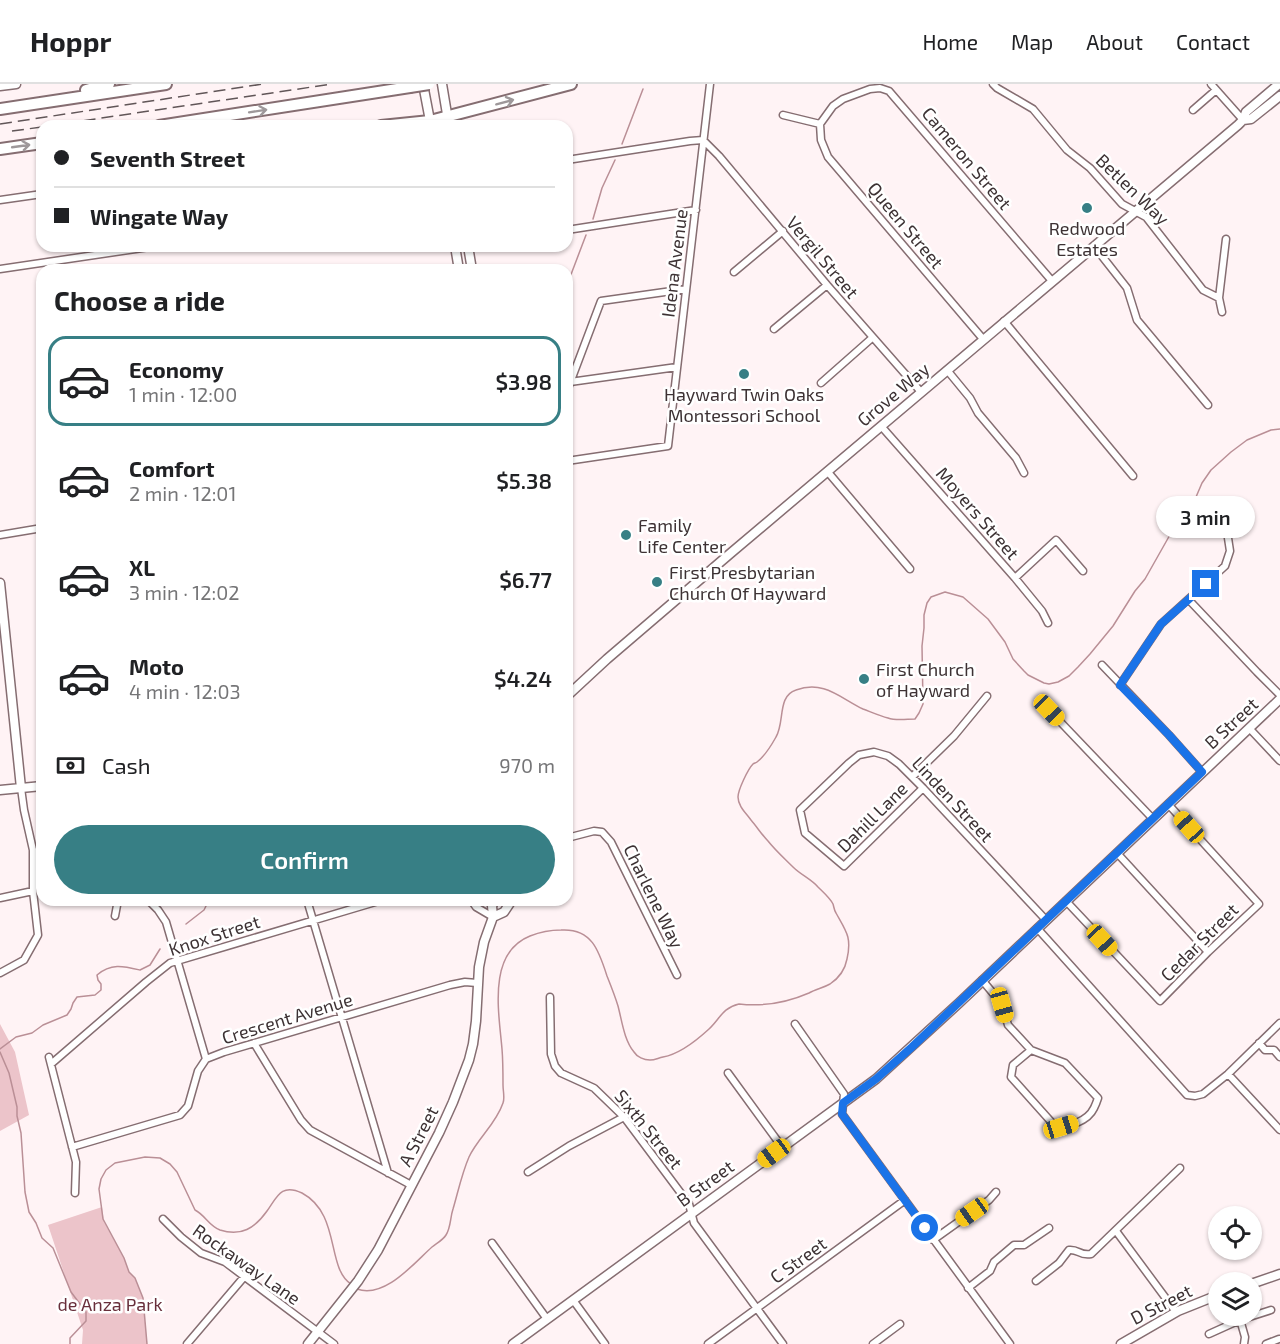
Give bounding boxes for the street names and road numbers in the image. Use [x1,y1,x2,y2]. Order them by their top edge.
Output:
street label: Cameron Street [918,102,1016,214]
street label: Betlen Way [1092,149,1175,230]
street label: Queen Street [863,177,949,273]
street label: Idena Avenue [656,208,692,318]
street label: Vergil Street [782,211,864,303]
street label: Grove Way [852,357,934,431]
street label: Moyers Street [932,462,1024,564]
street label: B Street [1200,693,1262,753]
street label: Linden Street [908,752,998,846]
street label: Dahill Lane [832,777,912,857]
street label: Charlene Way [619,840,689,952]
street label: Cedar Street [1156,898,1243,985]
street label: Knox Street [166,910,263,960]
street label: Crescent Avenue [219,988,355,1048]
street label: Sixth Street [610,1085,688,1173]
street label: A Street [393,1102,443,1170]
street label: B Street [672,1155,738,1211]
street label: Rockaway Lane [189,1219,305,1309]
street label: C Street [766,1232,831,1288]
street label: D Street [1127,1279,1196,1329]

